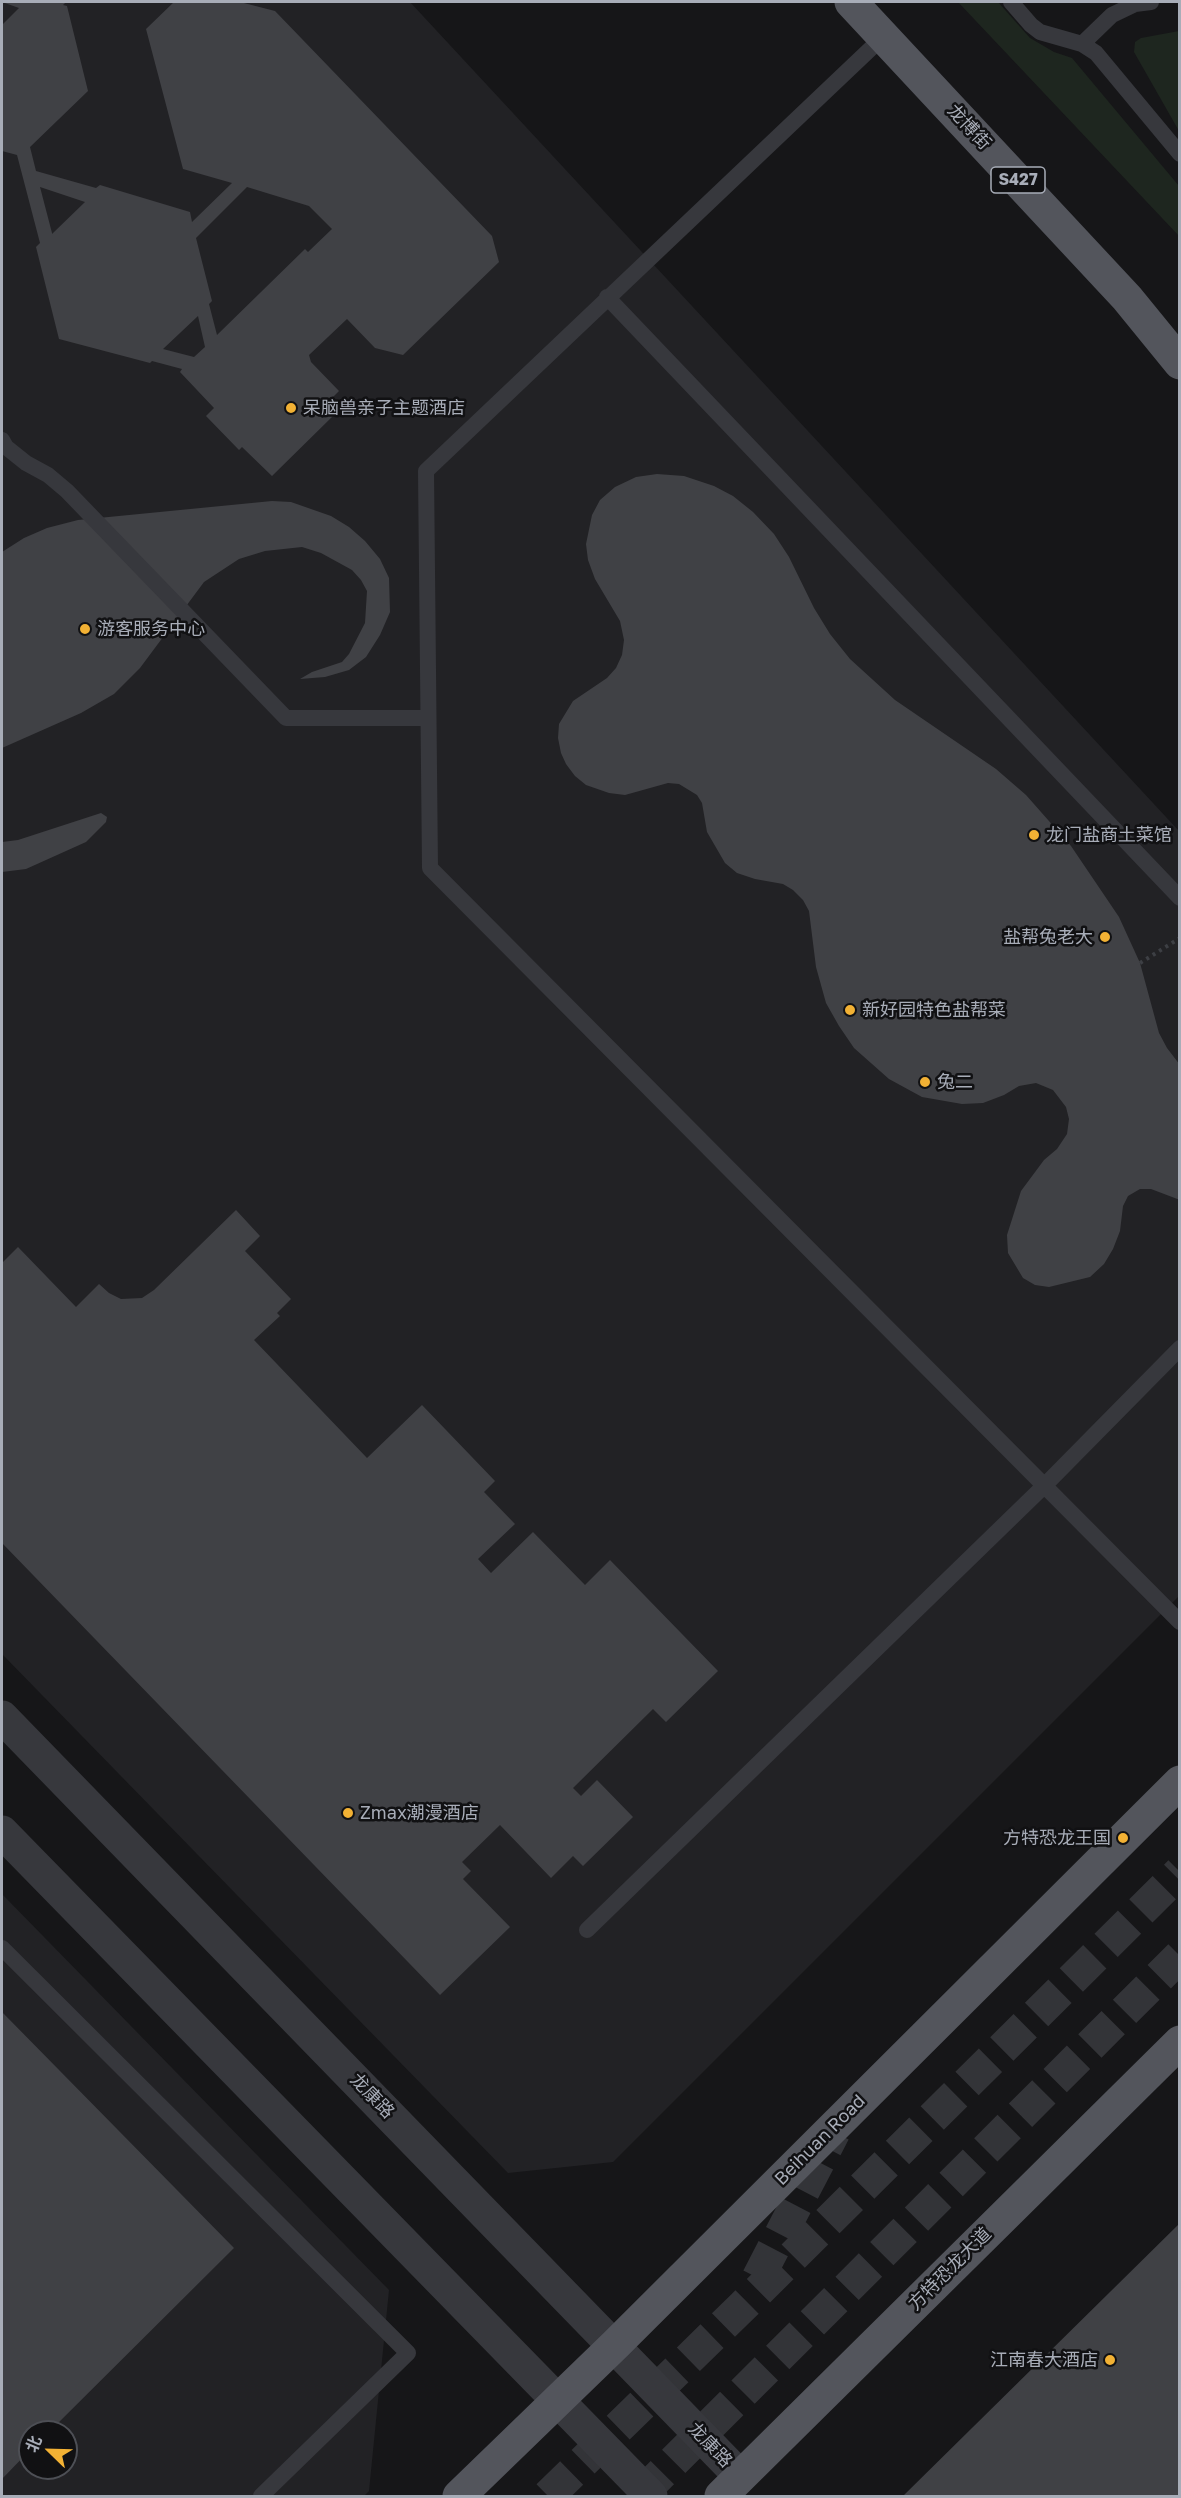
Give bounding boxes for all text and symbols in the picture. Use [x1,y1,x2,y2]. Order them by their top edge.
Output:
street label: 龙博街 [943,100,995,154]
road number: S427 [991,167,1045,193]
place label: 呆脑兽亲子主题酒店 [303,397,465,419]
marker: 呆脑兽亲子主题酒店 [284,401,298,415]
place label: 游客服务中心 [97,618,205,640]
marker: 游客服务中心 [78,622,92,636]
place label: 龙门盐商土菜馆 [1046,824,1172,846]
marker: 龙门盐商土菜馆 [1027,828,1041,842]
place label: 盐帮兔老大 [1003,926,1093,948]
marker: 盐帮兔老大 [1098,930,1112,944]
place label: 新好园特色盐帮菜 [862,999,1006,1021]
marker: 新好园特色盐帮菜 [843,1003,857,1017]
place label: 兔二 [937,1071,973,1093]
marker: 兔二 [918,1075,932,1089]
place label: Zmax潮漫酒店 [360,1802,479,1824]
marker: Zmax潮漫酒店 [341,1806,355,1820]
place label: 方特恐龙王国 [1003,1827,1111,1849]
marker: 方特恐龙王国 [1116,1831,1130,1845]
street label: 龙康路 [345,2069,399,2123]
street label: Beihuan Road [770,2090,870,2190]
street label: 方特恐龙大道 [904,2223,996,2315]
place label: 江南春大酒店 [990,2349,1098,2371]
marker: 江南春大酒店 [1103,2353,1117,2367]
street label: 龙康路 [683,2418,737,2472]
north arrow [18,2420,78,2480]
text: 北 [21,2432,46,2455]

